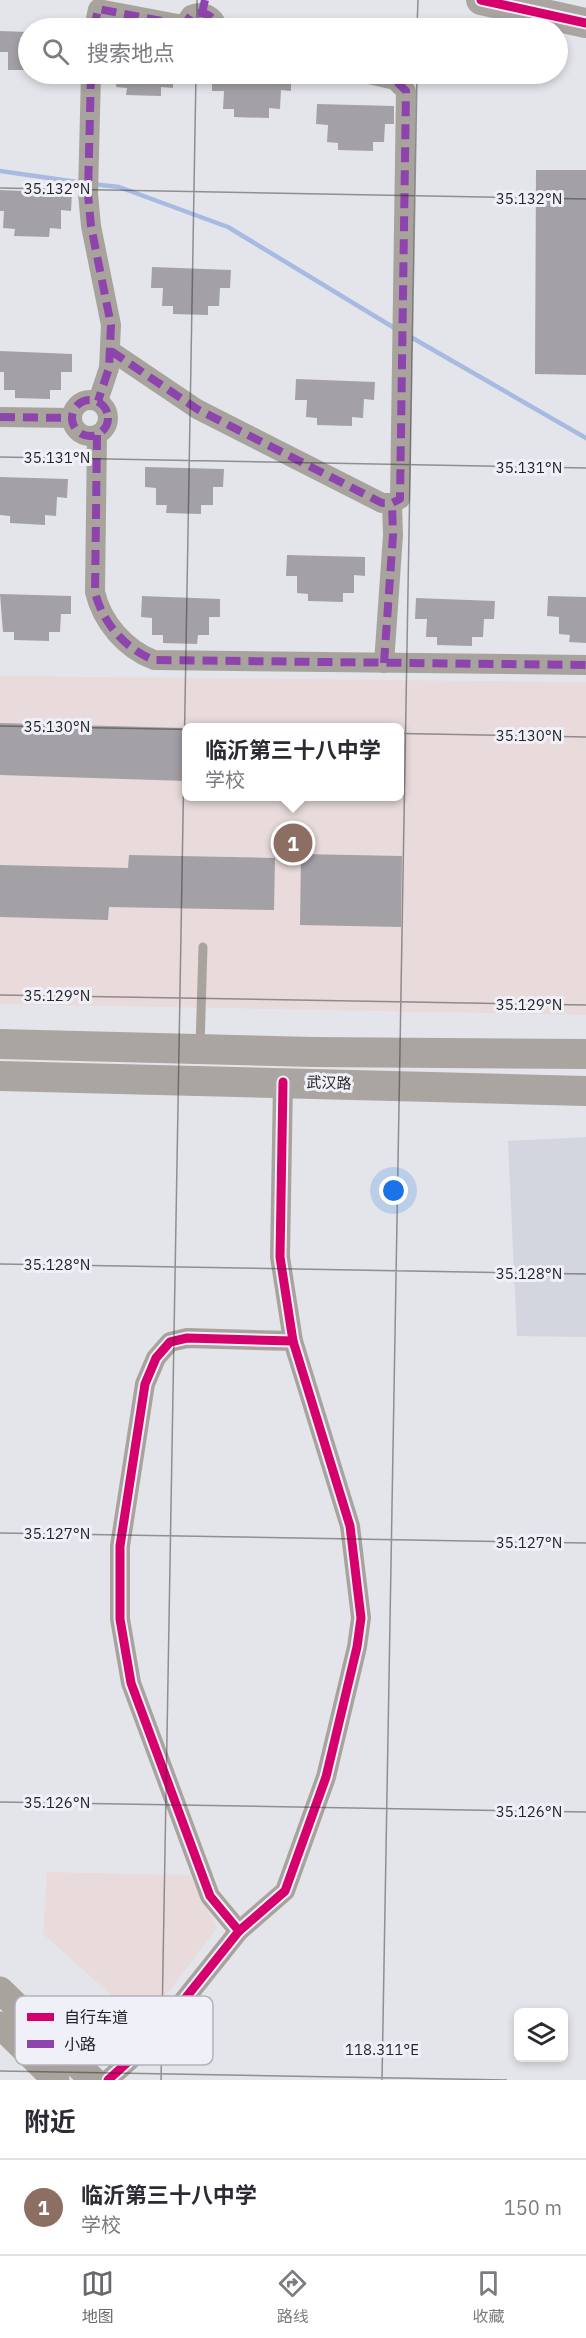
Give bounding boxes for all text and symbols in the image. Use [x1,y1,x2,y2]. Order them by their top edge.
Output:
search box [18,18,568,84]
icon: search [39,35,72,68]
text: 搜索地点 [87,38,175,67]
text: 35.132°N [24,179,90,198]
text: 35.132°N [496,189,562,208]
text: 35.131°N [24,448,90,467]
text: 35.131°N [496,458,562,477]
text: 35.130°N [24,717,90,736]
popup [182,723,404,801]
text: 35.130°N [496,726,562,745]
text: 临沂第三十八中学 [205,735,381,764]
text: 学校 [205,766,245,793]
pin: 1 [274,820,312,866]
text: 35.129°N [24,986,90,1005]
text: 35.129°N [496,995,562,1014]
street label: 武汉路 [306,1072,352,1093]
your location [379,1176,408,1205]
text: 35.128°N [24,1255,90,1274]
text: 35.128°N [496,1264,562,1283]
text: 35.127°N [24,1524,90,1543]
text: 35.127°N [496,1533,562,1552]
text: 35.126°N [24,1793,90,1812]
text: 35.126°N [496,1802,562,1821]
legend [15,1996,213,2065]
text: 自行车道 [64,2007,128,2027]
map controls [514,2008,568,2062]
button: layers [514,2008,568,2062]
text: 小路 [64,2034,96,2054]
text: 118.311°E [345,2040,419,2059]
text: 附近 [24,2104,76,2138]
text: 临沂第三十八中学 [81,2180,257,2209]
text: 1 [38,2194,50,2221]
text: 150 m [504,2194,562,2221]
text: 学校 [81,2211,121,2238]
tab: 地图 [81,2267,114,2327]
tab: 路线 [276,2267,309,2327]
tab: 收藏 [472,2267,505,2327]

